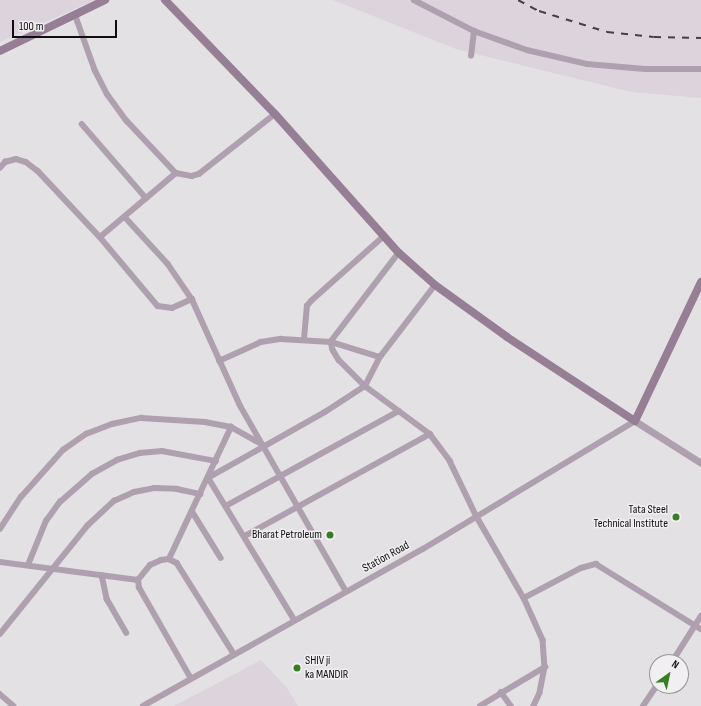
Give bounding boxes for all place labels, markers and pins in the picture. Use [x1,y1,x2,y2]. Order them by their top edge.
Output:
place label: Tata Steel Technical Institute [594,503,668,531]
marker: Tata Steel Technical Institute [671,512,681,522]
place label: Bharat Petroleum [252,528,322,542]
marker: Bharat Petroleum [325,530,335,540]
place label: SHIV ji ka MANDIR [305,654,348,682]
marker: SHIV ji ka MANDIR [292,663,302,673]

